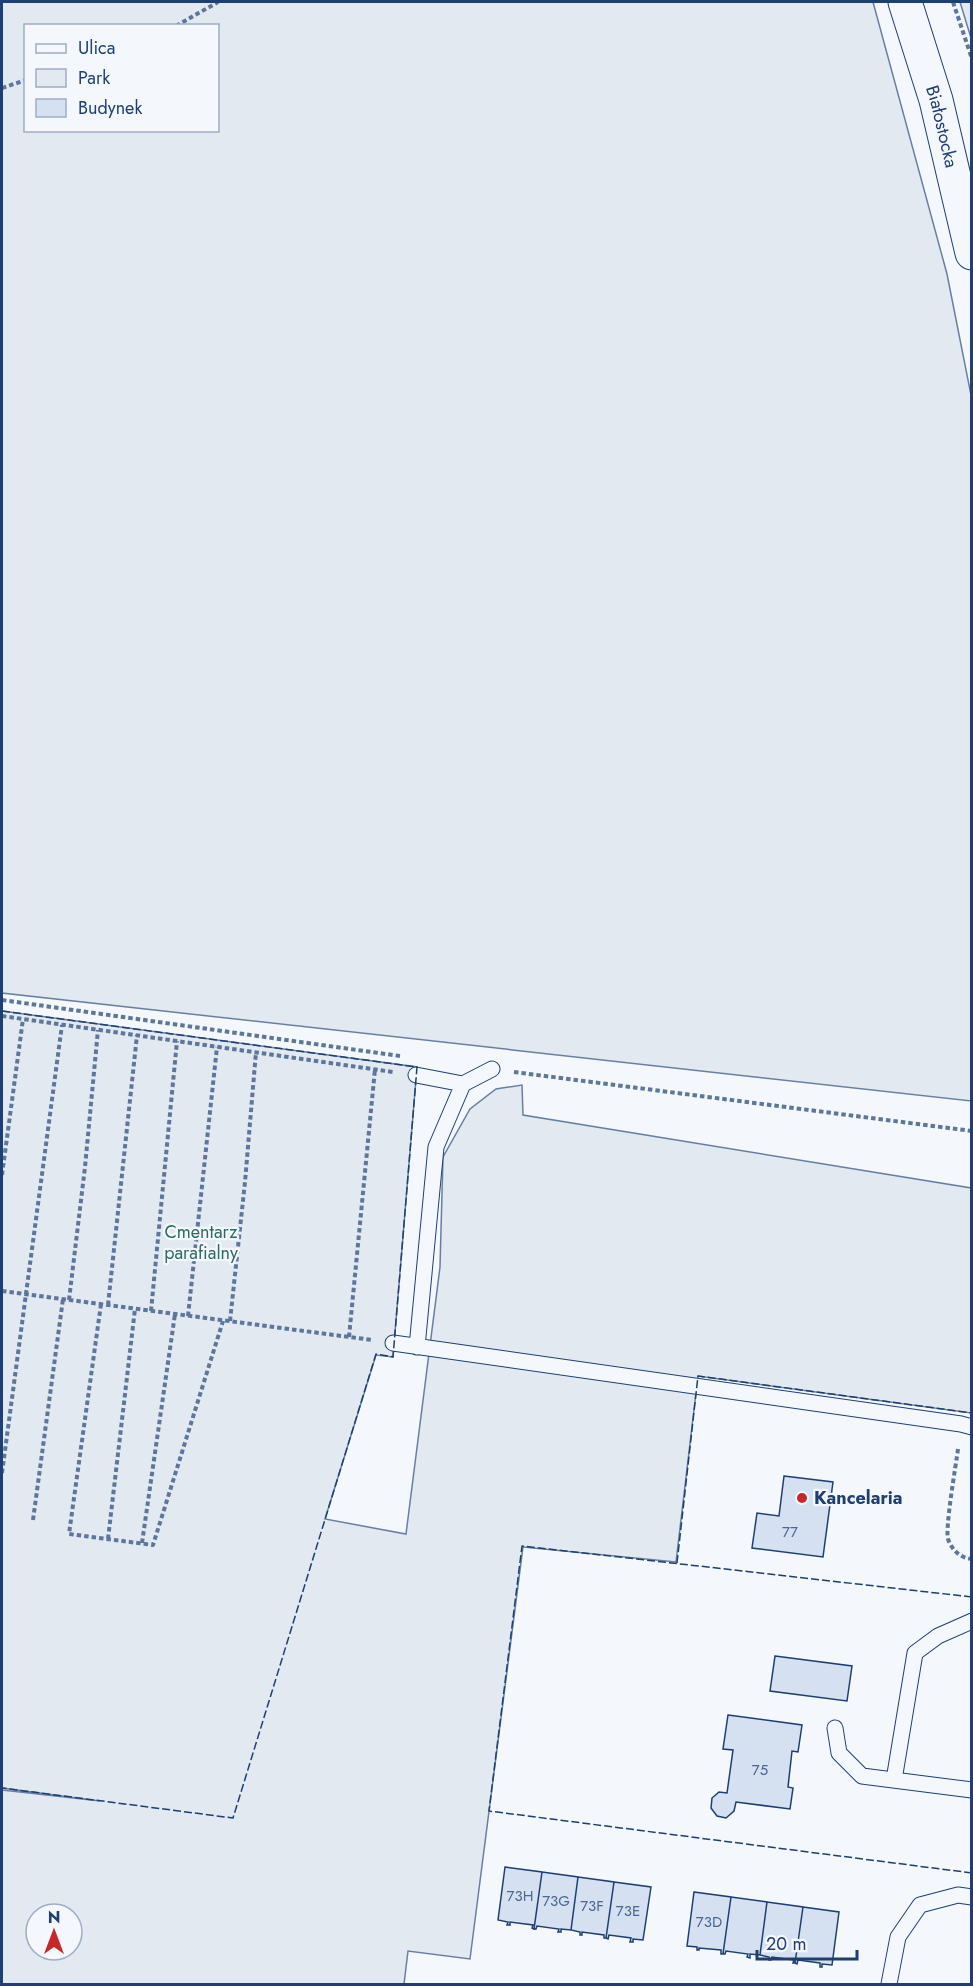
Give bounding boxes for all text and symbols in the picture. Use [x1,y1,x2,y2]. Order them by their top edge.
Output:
legend [24,24,219,132]
text: Ulica [78,35,115,61]
text: Park [78,65,110,91]
street label: Białostocka [919,82,965,170]
text: Budynek [78,95,142,121]
park label: Cmentarz parafialny [164,1219,238,1266]
place label: Kancelaria [814,1485,902,1511]
marker: Kancelaria [795,1491,809,1505]
house number: 77 [782,1521,798,1543]
house number: 75 [752,1759,768,1781]
house number: 73H [507,1885,533,1907]
house number: 73G [542,1890,570,1912]
house number: 73F [580,1895,604,1917]
house number: 73E [616,1900,640,1922]
north arrow [24,1902,84,1962]
text: N [48,1906,60,1929]
house number: 73D [696,1911,722,1933]
scale bar [757,1923,858,1961]
text: 20 m [766,1931,806,1957]

